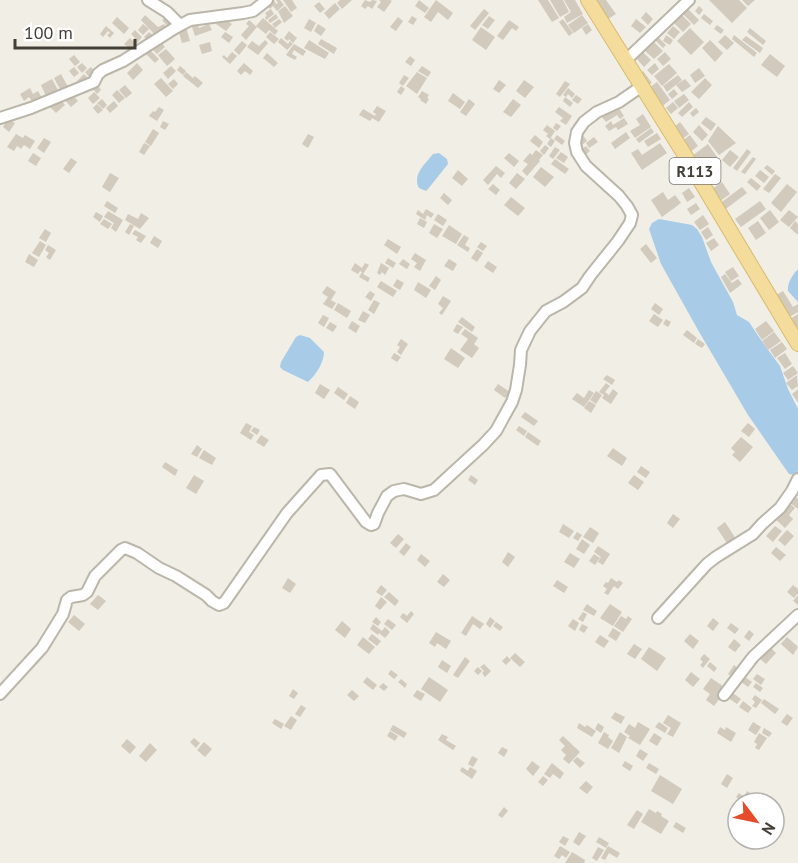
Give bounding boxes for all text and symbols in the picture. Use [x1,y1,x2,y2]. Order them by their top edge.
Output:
scale bar [15,12,135,50]
text: 100 m [24,21,73,44]
road number: R113 [670,158,720,184]
north arrow [726,791,786,851]
text: N [757,819,780,839]

